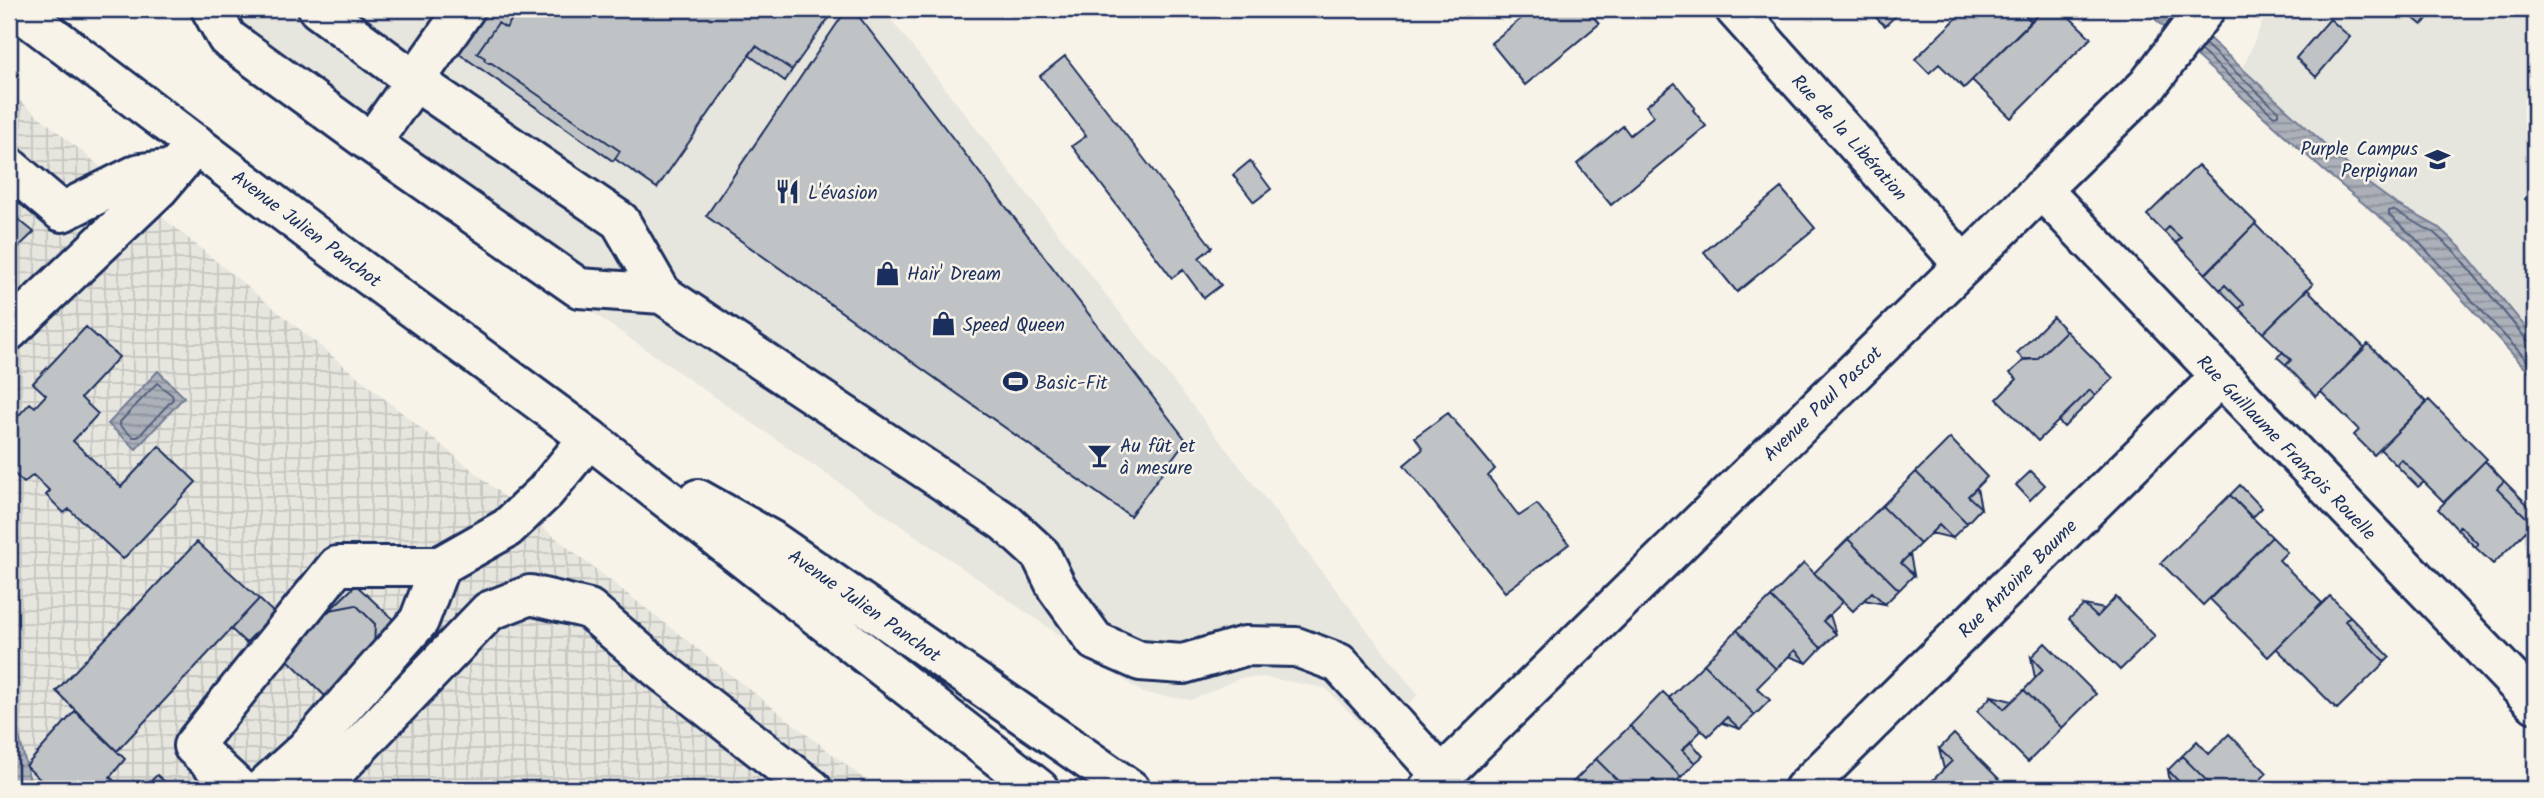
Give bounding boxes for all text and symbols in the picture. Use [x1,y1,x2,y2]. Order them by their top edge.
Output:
street label: Rue de la Libération [1783,68,1914,209]
place label: Purple Campus Perpignan [2301,135,2418,187]
school or university icon: Purple Campus Perpignan [2424,145,2452,173]
street label: Avenue Julien Panchot [224,163,388,296]
restaurant icon: L'évasion [774,178,802,206]
place label: L'évasion [808,179,878,209]
shop icon: Hair' Dream [873,259,901,287]
place label: Hair' Dream [907,260,1001,290]
shop icon: Speed Queen [929,310,957,338]
place label: Speed Queen [963,311,1065,341]
street label: Avenue Paul Pascot [1757,339,1890,469]
street label: Rue Guillaume François Rouelle [2189,349,2383,548]
sports icon: Basic-Fit [1001,368,1029,396]
place label: Basic-Fit [1035,369,1108,399]
place label: Au fût et à mesure [1120,432,1196,484]
bar icon: Au fût et à mesure [1086,442,1114,470]
street label: Rue Antoine Baume [1952,512,2085,646]
street label: Avenue Julien Panchot [781,542,947,671]

